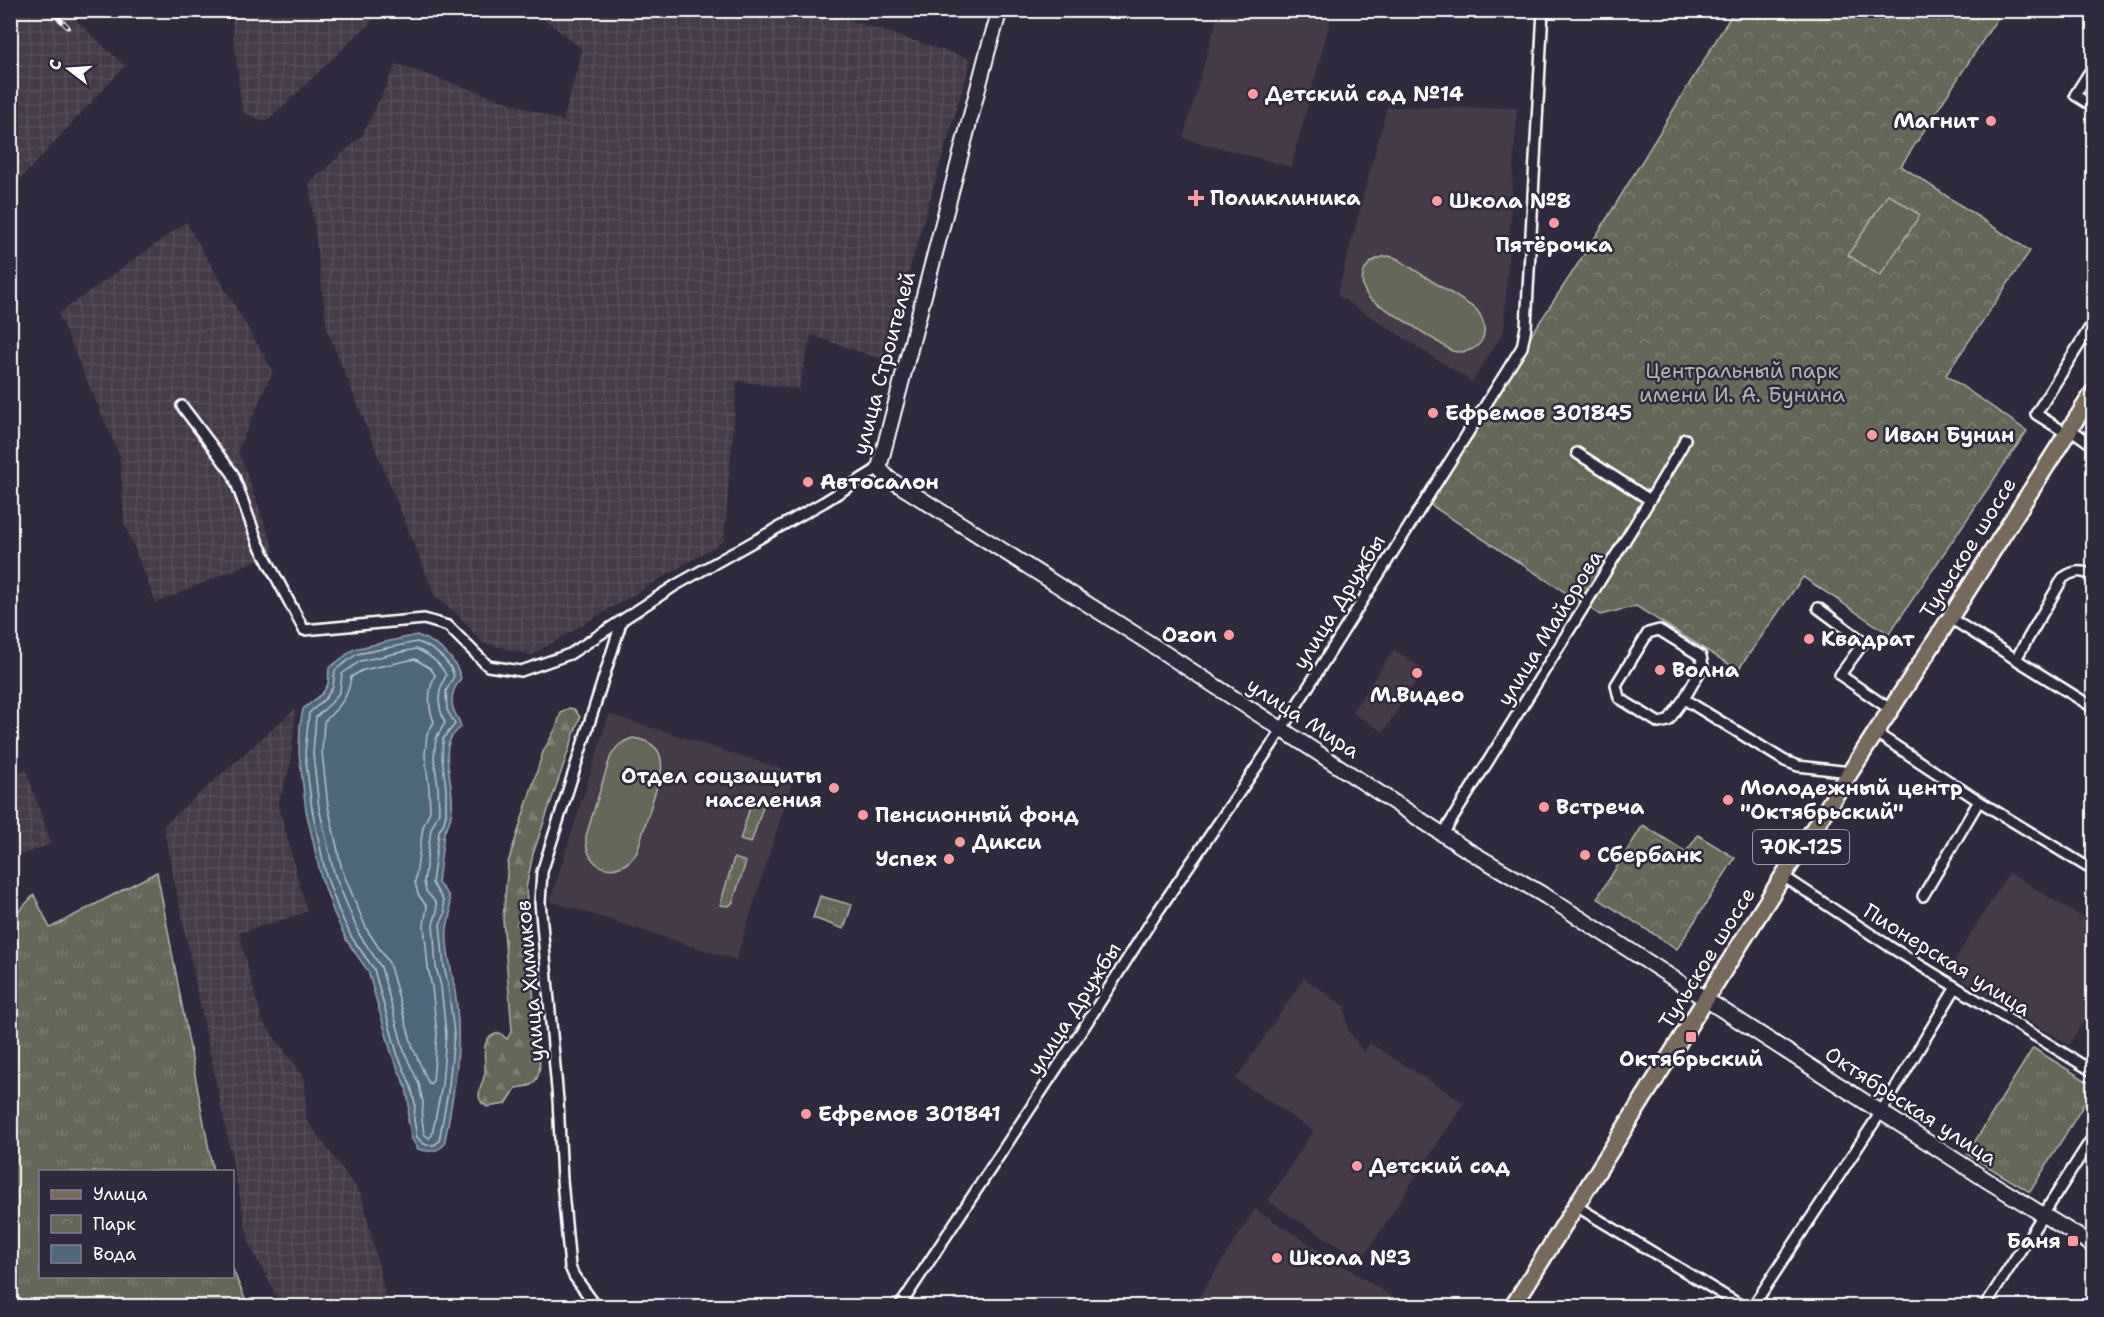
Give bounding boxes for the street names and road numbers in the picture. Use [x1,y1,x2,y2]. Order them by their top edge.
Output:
street label: улица Строителей [846,268,922,458]
street label: Тульское шоссе [1913,472,2023,624]
street label: улица Дружбы [1286,529,1392,675]
street label: улица Майорова [1491,545,1609,711]
street label: улица Мира [1241,671,1365,765]
road number: 70К-125 [1753,830,1849,864]
street label: Тульское шоссе [1652,882,1762,1034]
street label: Пионерская улица [1858,897,2036,1023]
street label: улица Химиков [509,899,551,1063]
street label: улица Дружбы [1020,937,1128,1081]
street label: Октябрьская улица [1820,1040,2002,1172]

